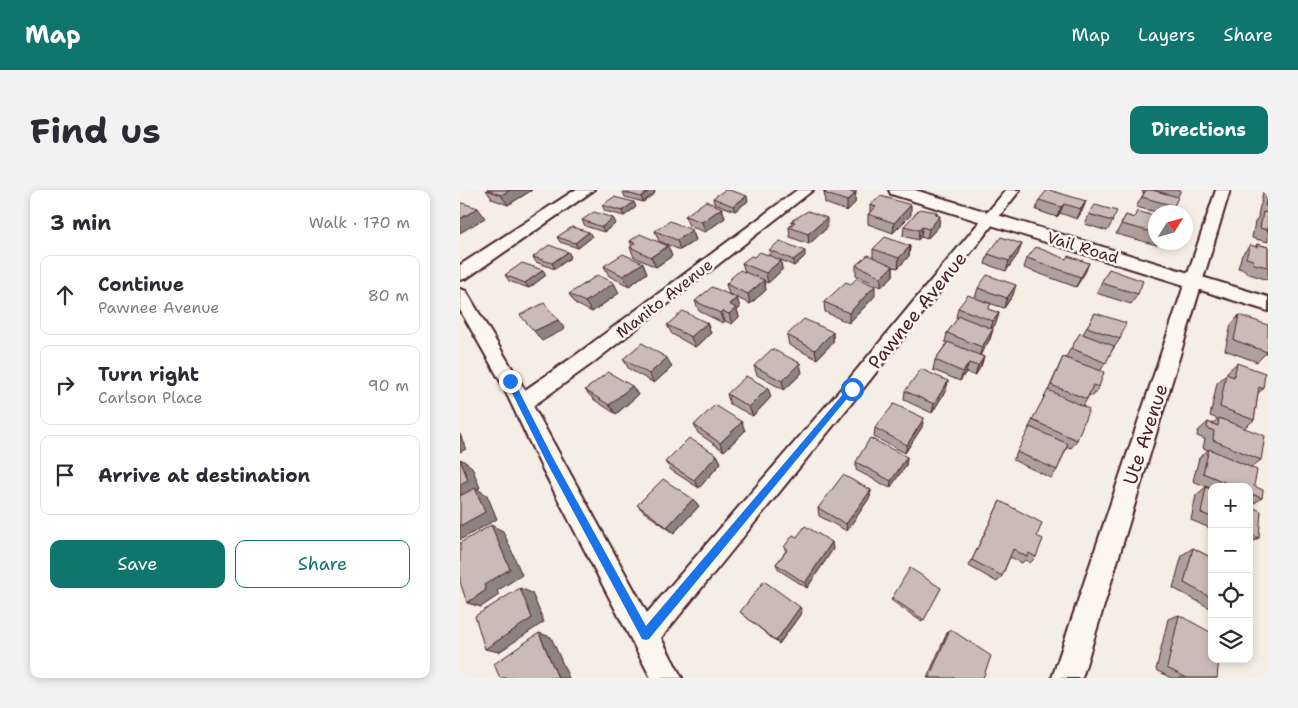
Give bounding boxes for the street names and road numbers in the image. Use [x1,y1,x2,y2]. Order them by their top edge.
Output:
street label: Vail Road [1044,227,1121,268]
street label: Pawnee Avenue [862,246,972,374]
street label: Manito Avenue [612,254,717,343]
street label: Ute Avenue [1117,381,1174,488]

